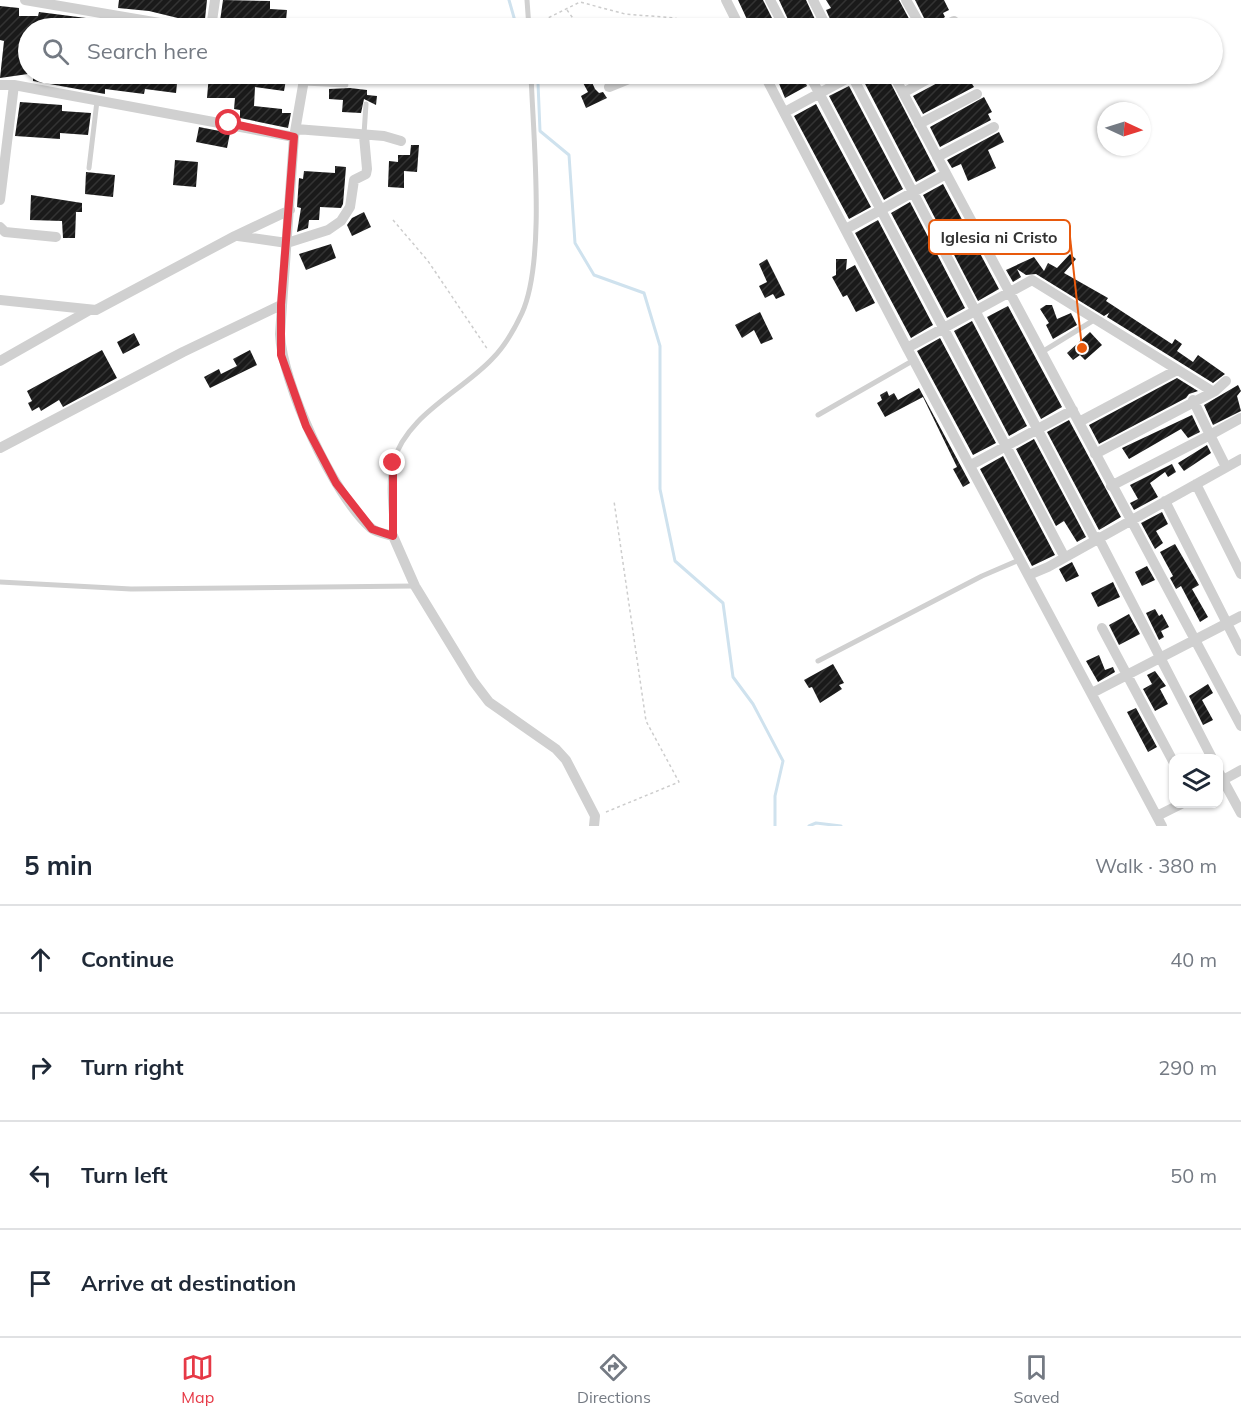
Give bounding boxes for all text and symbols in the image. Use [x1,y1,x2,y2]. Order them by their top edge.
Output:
search box [18,18,1223,84]
icon: search [39,35,72,68]
text: Search here [87,37,208,65]
north arrow [1097,102,1151,156]
route start [215,109,241,135]
callout: Iglesia ni Cristo [929,220,1070,254]
text: Iglesia ni Cristo [941,227,1057,247]
route end [379,449,405,475]
map controls [1169,754,1223,808]
button: layers [1169,754,1223,808]
text: 5 min [24,849,93,882]
text: Walk · 380 m [1095,853,1217,878]
icon: ahead [24,943,57,976]
text: Continue [81,945,174,973]
text: 40 m [1170,947,1217,972]
icon: right [24,1051,57,1084]
text: Turn right [81,1053,184,1081]
text: 290 m [1158,1055,1217,1080]
icon: left [24,1159,57,1192]
text: Turn left [81,1161,168,1189]
text: 50 m [1170,1163,1217,1188]
icon: arrive [24,1267,57,1300]
text: Arrive at destination [81,1269,296,1297]
tab: Map [181,1351,214,1407]
tab: Directions [577,1351,651,1407]
tab: Saved [1014,1351,1060,1407]

